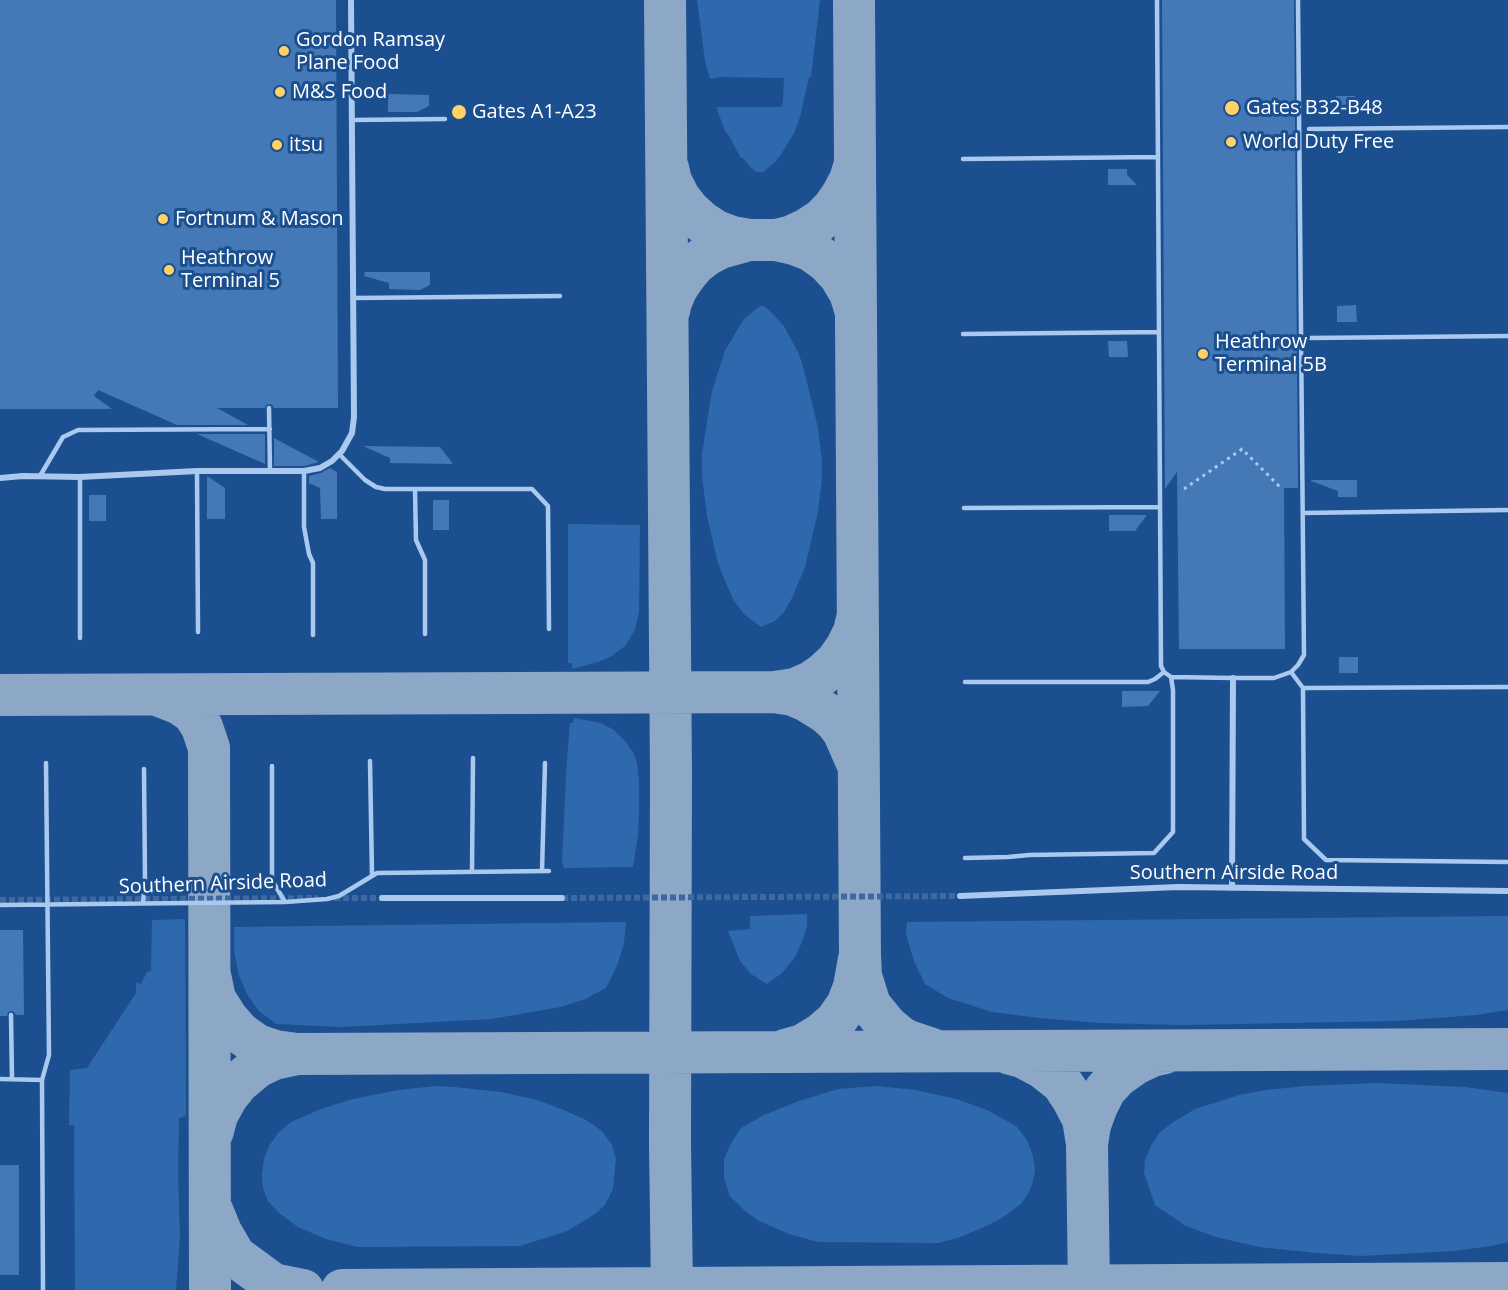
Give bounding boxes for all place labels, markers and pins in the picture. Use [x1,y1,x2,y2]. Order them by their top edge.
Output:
place label: Gordon Ramsay Plane Food [296,28,445,75]
marker: Gordon Ramsay Plane Food [277,44,291,58]
place label: M&S Food [292,80,387,104]
marker: M&S Food [273,85,287,99]
place label: Gates B32-B48 [1246,96,1383,120]
marker: Gates B32-B48 [1223,99,1241,117]
place label: Gates A1-A23 [472,100,597,124]
marker: Gates A1-A23 [450,103,468,121]
place label: World Duty Free [1243,130,1394,154]
place label: itsu [289,133,323,157]
marker: World Duty Free [1224,135,1238,149]
marker: itsu [270,138,284,152]
place label: Fortnum & Mason [175,207,344,231]
marker: Fortnum & Mason [156,212,170,226]
place label: Heathrow Terminal 5 [181,246,280,293]
marker: Heathrow Terminal 5 [162,263,176,277]
place label: Heathrow Terminal 5B [1215,330,1327,377]
marker: Heathrow Terminal 5B [1196,347,1210,361]

